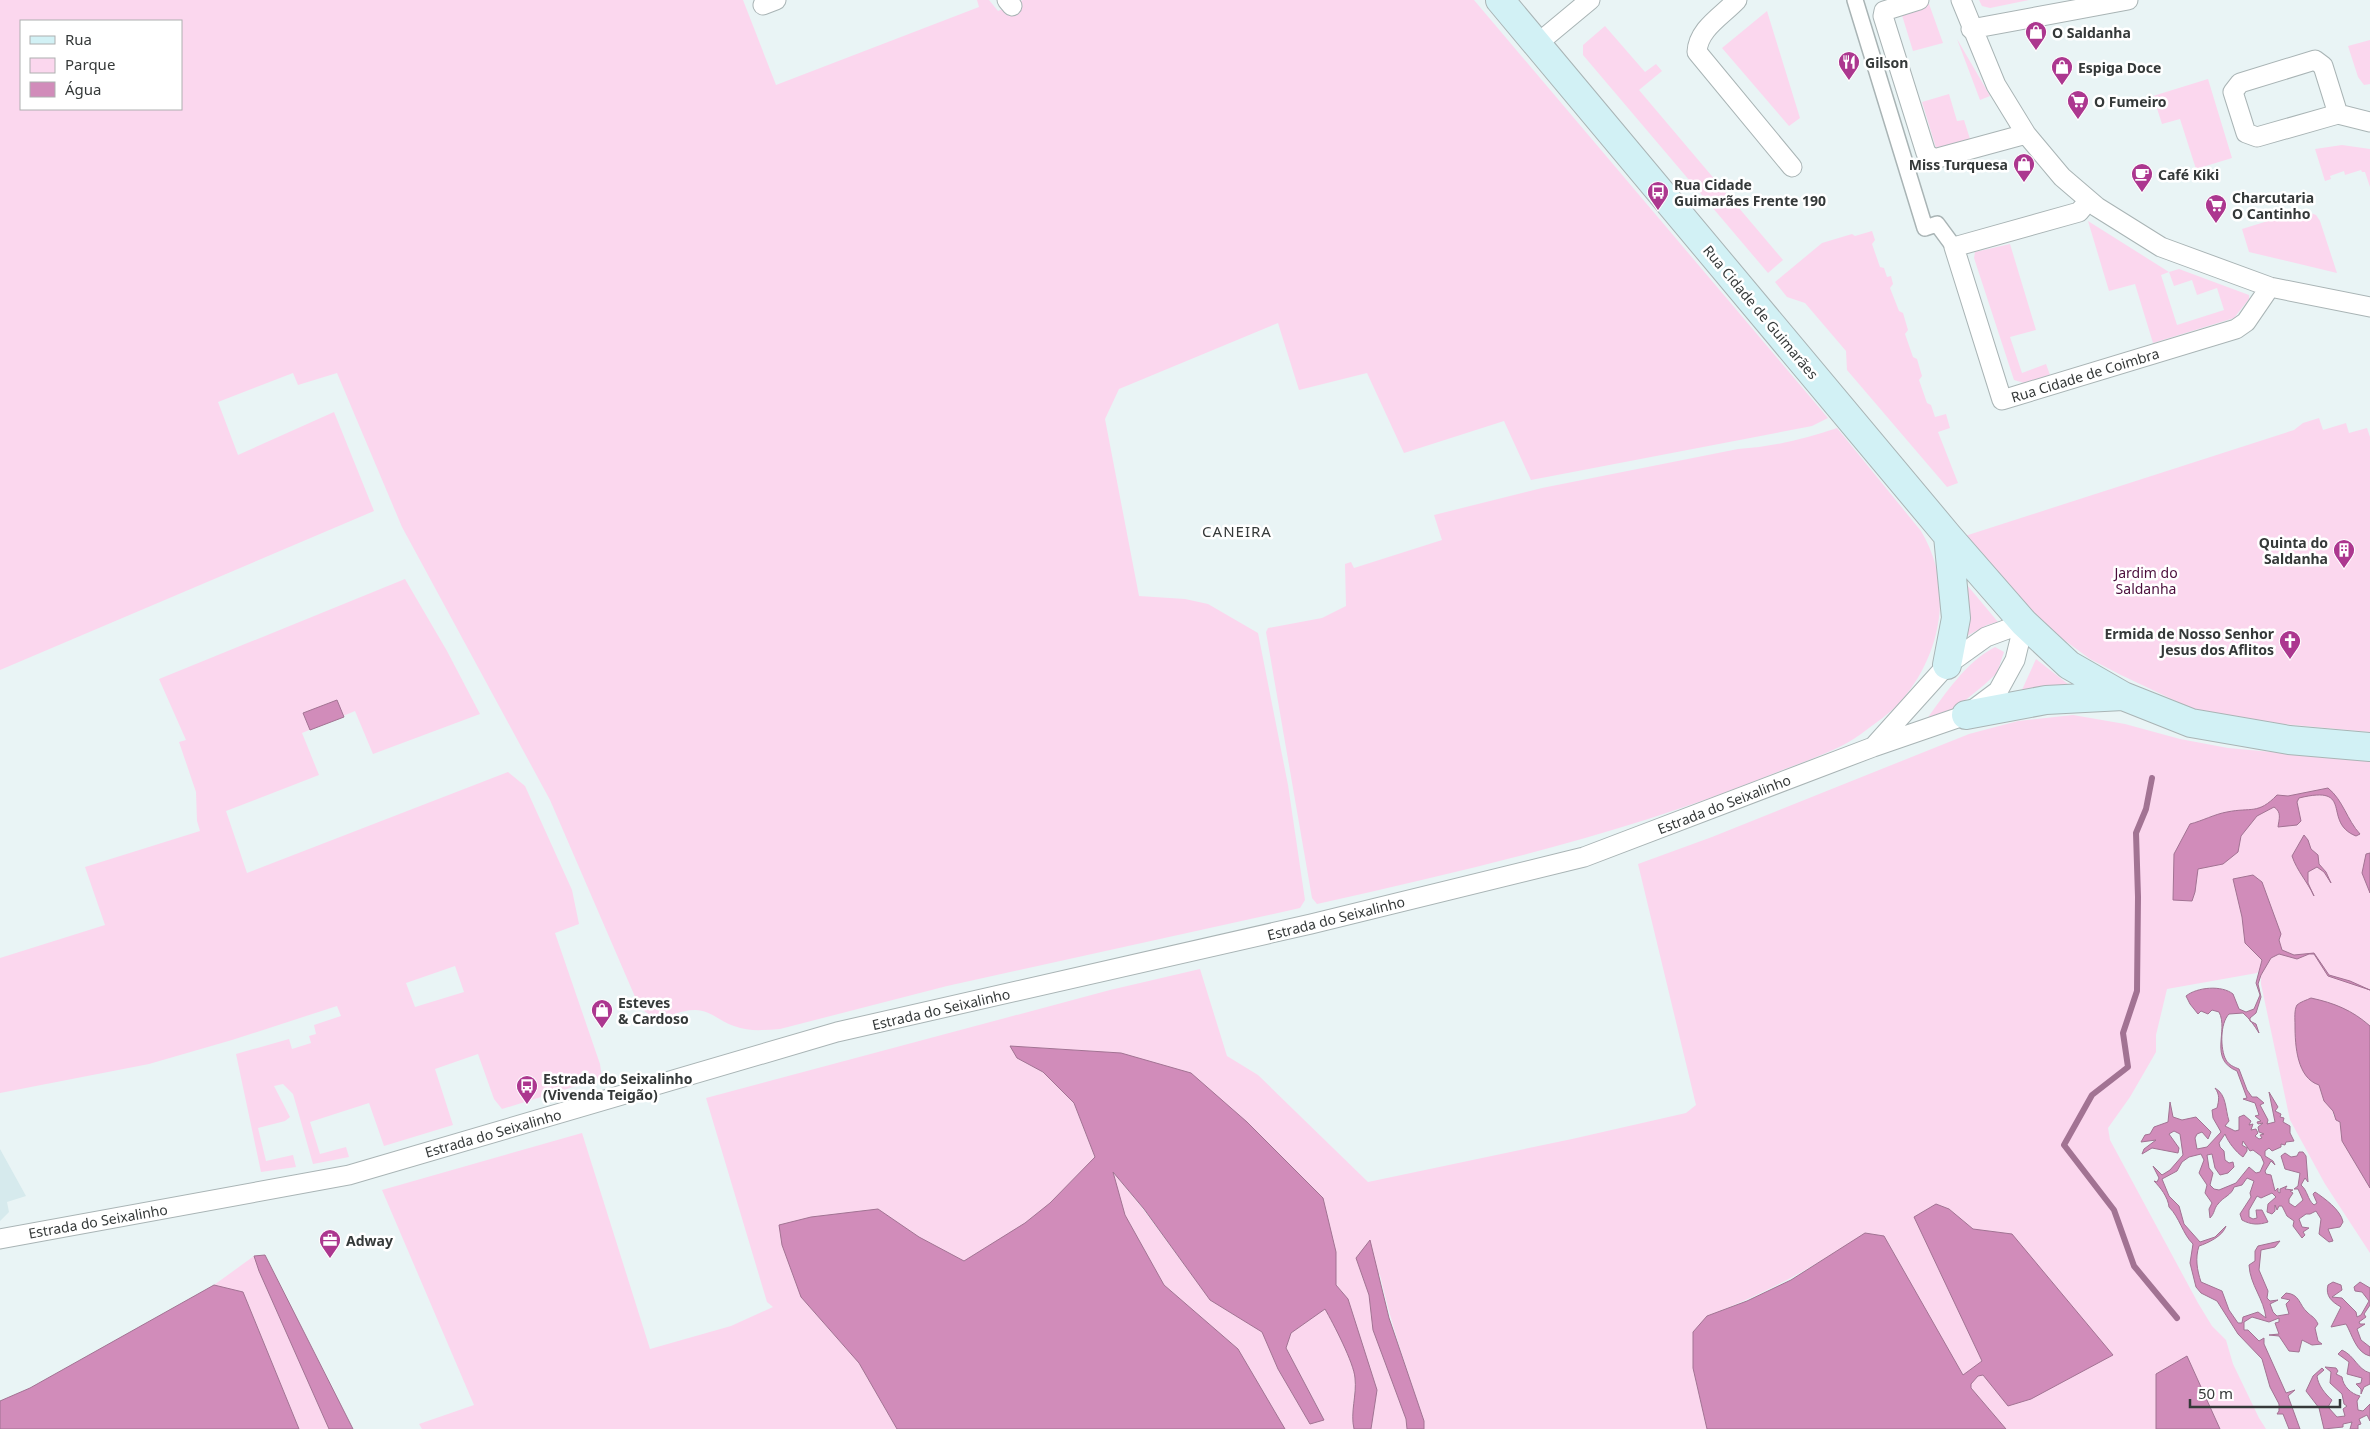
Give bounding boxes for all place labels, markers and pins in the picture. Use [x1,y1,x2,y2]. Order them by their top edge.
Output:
shop icon: O Saldanha [2024,20,2048,51]
place label: O Saldanha [2052,23,2131,42]
restaurant icon: Gilson [1837,50,1861,81]
place label: Gilson [1865,53,1908,72]
shop icon: Espiga Doce [2050,55,2074,86]
place label: Espiga Doce [2078,58,2161,77]
supermarket icon: O Fumeiro [2066,89,2090,120]
place label: O Fumeiro [2094,92,2167,111]
shop icon: Miss Turquesa [2012,152,2036,183]
place label: Miss Turquesa [1909,155,2008,174]
cafe icon: Café Kiki [2130,162,2154,193]
place label: Café Kiki [2158,165,2219,184]
place label: Rua Cidade Guimarães Frente 190 [1674,175,1826,210]
bus stop icon: Rua Cidade Guimarães Frente 190 [1646,180,1670,211]
place label: Charcutaria O Cantinho [2232,188,2314,223]
supermarket icon: Charcutaria O Cantinho [2204,193,2228,224]
place label: Quinta do Saldanha [2259,533,2328,568]
building icon: Quinta do Saldanha [2332,538,2356,569]
place label: Ermida de Nosso Senhor Jesus dos Aflitos [2104,624,2275,659]
church icon: Ermida de Nosso Senhor Jesus dos Aflitos [2278,629,2302,660]
place label: Esteves & Cardoso [618,993,689,1028]
shop icon: Esteves & Cardoso [590,998,614,1029]
place label: Estrada do Seixalinho (Vivenda Teigão) [543,1069,693,1104]
bus stop icon: Estrada do Seixalinho (Vivenda Teigão) [515,1074,539,1105]
office icon: Adway [318,1228,342,1259]
place label: Adway [346,1231,393,1250]

